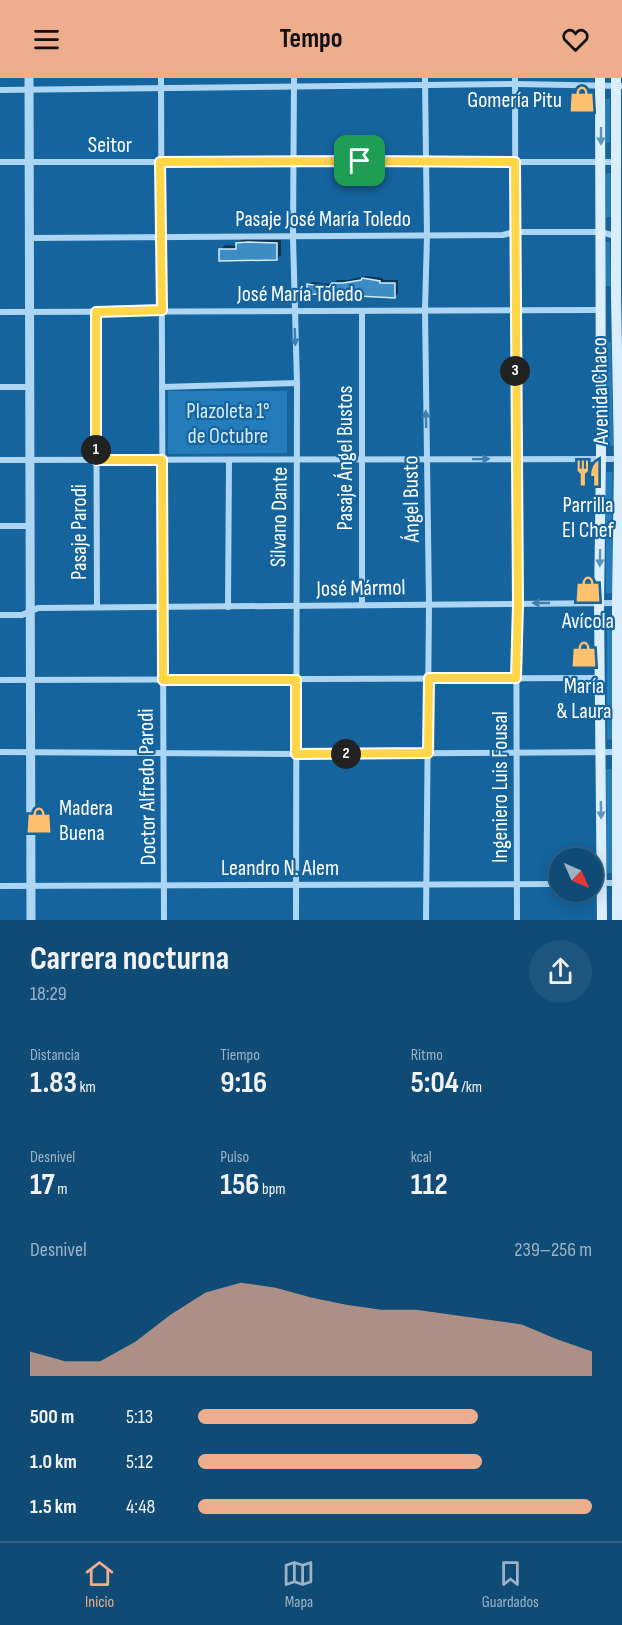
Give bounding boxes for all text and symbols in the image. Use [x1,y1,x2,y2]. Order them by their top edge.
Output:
icon: menu [30,23,63,56]
text: Tempo [279,23,343,55]
icon: heart [559,23,592,56]
shop icon: Gomería Pitu [567,84,597,114]
place label: Gomería Pitu [467,87,562,114]
one-way arrow [596,127,606,146]
street label: Seitor [88,132,132,159]
pin [334,135,385,186]
icon: arrive [343,144,376,177]
street label: Pasaje José María Toledo [235,206,411,233]
street label: José María Toledo [236,281,363,308]
one-way arrow [291,328,300,347]
street label: Avenida Chaco [586,337,615,446]
pin: 3 [500,356,530,386]
text: 3 [511,361,519,380]
street label: Pasaje Ángel Bustos [332,385,359,530]
park label: Plazoleta 1° de Octubre [186,398,270,450]
one-way arrow [422,410,431,429]
pin: 1 [81,435,111,465]
text: 1 [93,440,99,459]
one-way arrow [472,454,491,464]
street label: Ángel Busto [397,455,426,544]
restaurant icon: Parrilla El Chef [573,458,603,488]
street label: Silvano Dante [265,467,294,567]
street label: Pasaje Parodi [66,484,93,580]
place label: Parrilla El Chef [562,492,615,544]
one-way arrow [595,548,605,567]
street label: José Mármol [315,574,406,603]
shop icon: Avícola [573,574,603,604]
one-way arrow [531,598,550,608]
place label: Avícola [561,608,614,635]
shop icon: María & Laura [569,639,599,669]
place label: María & Laura [557,673,611,725]
street label: Doctor Alfredo Parodi [133,708,162,866]
street label: Ingeniero Luis Fousal [487,711,514,863]
pin: 2 [331,739,361,769]
text: 2 [342,744,350,763]
place label: Madera Buena [59,795,113,847]
one-way arrow [596,801,606,820]
shop icon: Madera Buena [24,805,54,835]
north arrow [549,848,603,902]
map controls [549,848,603,902]
street label: Leandro N. Alem [221,855,339,882]
text: Carrera nocturna [30,939,229,979]
button: share [529,940,592,1003]
text: 18:29 [30,982,67,1006]
text: Distancia [30,1046,80,1065]
text: Tiempo [220,1046,260,1065]
text: Ritmo [411,1046,443,1065]
text: 1.83 [30,1065,77,1101]
text: 9:16 [220,1065,267,1101]
text: 5:04 [411,1065,459,1101]
text: km [77,1078,96,1097]
text: /km [459,1078,482,1097]
text: Desnivel [30,1148,75,1167]
text: Pulso [220,1148,249,1167]
text: kcal [411,1148,432,1167]
text: 17 [30,1167,55,1203]
text: 156 [220,1167,259,1203]
text: 112 [411,1167,448,1203]
text: m [55,1180,67,1199]
text: bpm [259,1180,286,1199]
text: Desnivel [30,1238,87,1262]
text: 239–256 m [514,1238,592,1262]
text: 500 m [30,1405,74,1429]
text: 5:13 [126,1405,153,1429]
text: 1.0 km [30,1450,77,1474]
text: 5:12 [126,1450,153,1474]
text: 1.5 km [30,1495,76,1519]
text: 4:48 [126,1495,155,1519]
tab: Inicio [83,1557,116,1612]
tab: Mapa [282,1557,315,1612]
tab: Guardados [482,1557,539,1612]

